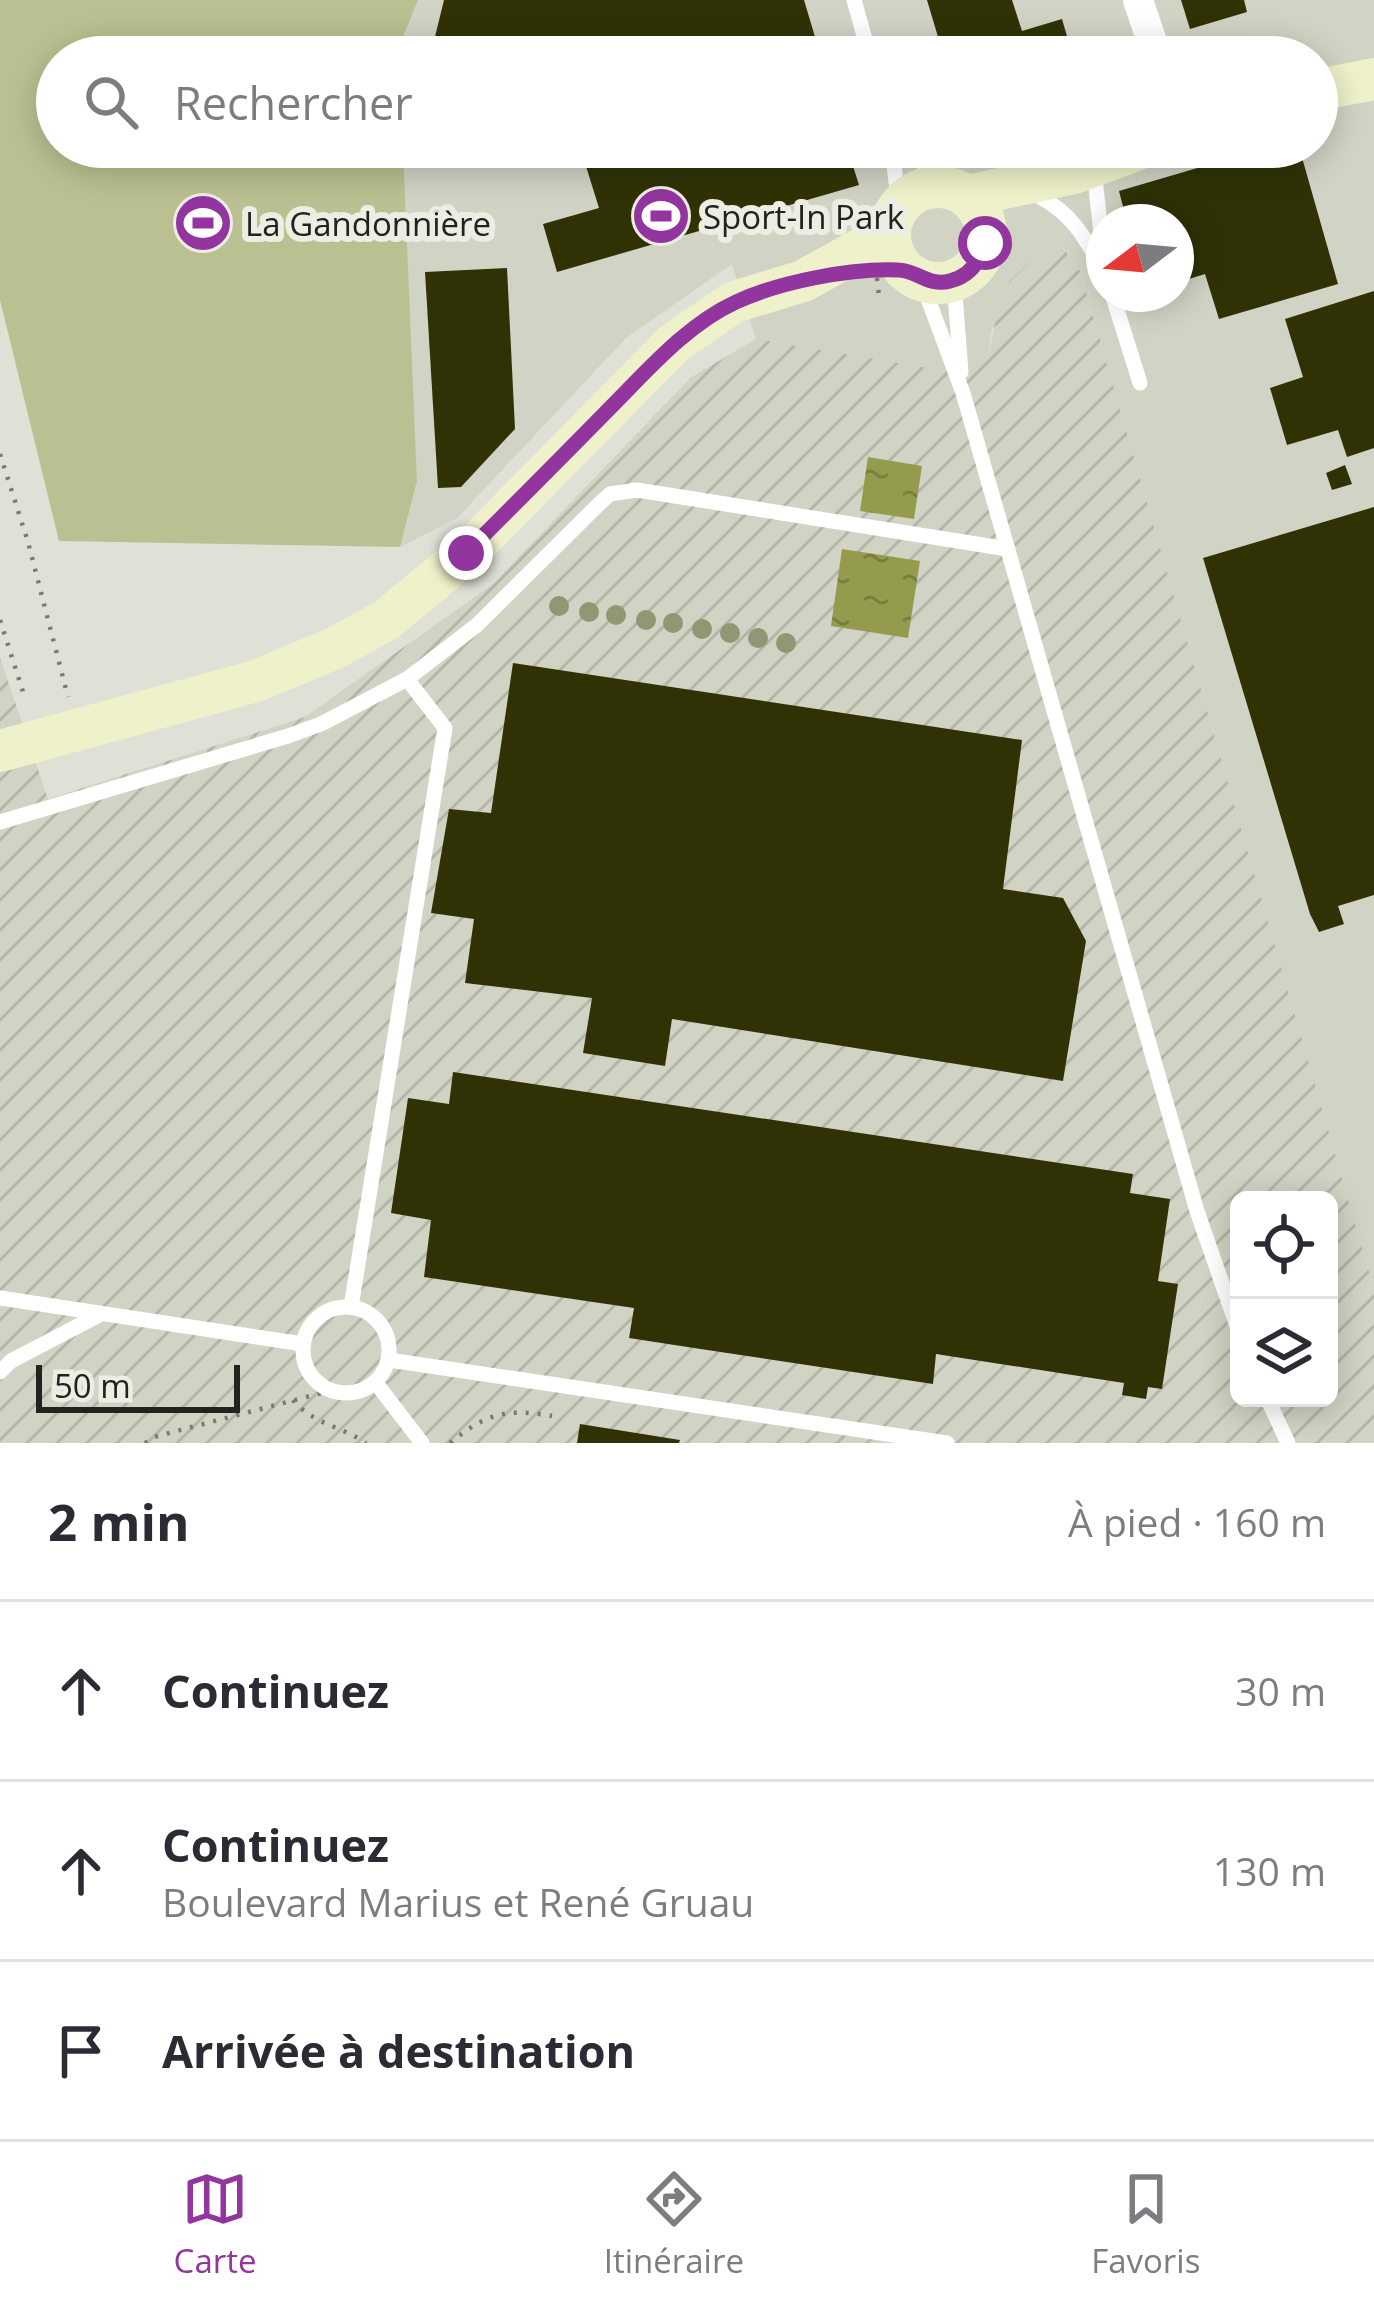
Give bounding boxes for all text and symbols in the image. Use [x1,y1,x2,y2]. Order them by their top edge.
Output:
search box [36,36,1338,168]
icon: search [78,69,144,135]
text: Rechercher [174,72,413,133]
sports icon: Sport-In Park [630,185,692,247]
sports icon: La Gandonnière [172,192,234,254]
place label: Sport-In Park [703,194,905,239]
place label: La Gandonnière [245,201,491,246]
north arrow [1086,204,1194,312]
route start [958,216,1012,270]
route end [439,526,493,580]
map controls [1230,1191,1338,1407]
button: locate [1230,1191,1338,1299]
button: layers [1230,1299,1338,1407]
scale bar [36,1359,240,1412]
text: 50 m [54,1363,131,1408]
text: 2 min [48,1486,190,1556]
text: À pied · 160 m [1068,1495,1326,1548]
icon: ahead [48,1658,114,1724]
text: Continuez [162,1660,389,1721]
text: 30 m [1235,1664,1326,1717]
text: Continuez [162,1814,389,1875]
icon: ahead [48,1838,114,1904]
text: 130 m [1213,1844,1326,1897]
text: Boulevard Marius et René Gruau [162,1875,754,1928]
icon: arrive [48,2018,114,2084]
text: Arrivée à destination [162,2020,635,2081]
tab: Carte [174,2166,257,2283]
tab: Itinéraire [604,2166,744,2283]
tab: Favoris [1091,2166,1200,2283]

